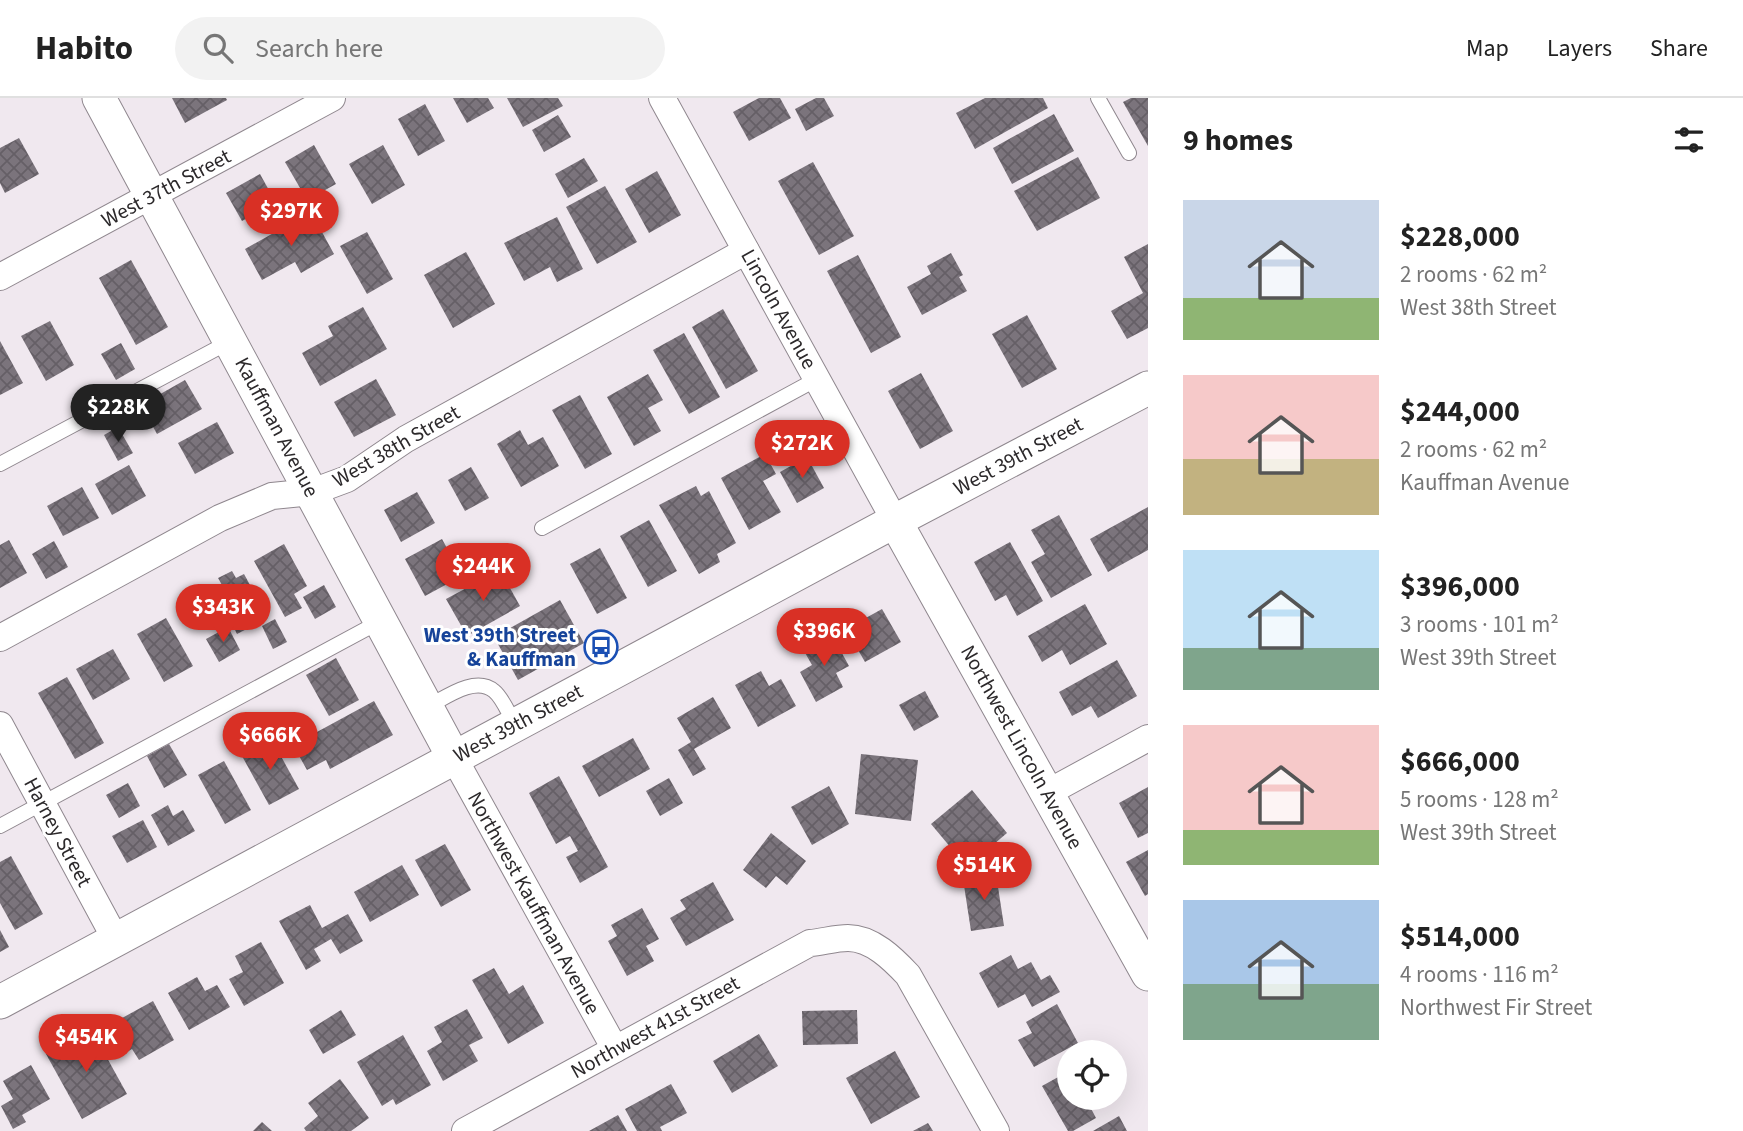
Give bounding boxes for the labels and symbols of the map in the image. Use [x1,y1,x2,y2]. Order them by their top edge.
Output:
street label: West 37th Street [96,141,236,235]
pin: $297K [242,188,340,248]
street label: Lincoln Avenue [734,244,824,374]
street label: Kauffman Avenue [227,352,327,502]
pin: $228K [69,384,167,444]
street label: West 38th Street [327,397,465,495]
street label: West 39th Street [948,409,1088,503]
pin: $272K [753,420,851,480]
pin: $244K [434,544,532,603]
pin: $343K [174,584,272,644]
pin: $396K [775,608,873,668]
place label: West 39th Street & Kauffman [424,620,576,674]
bus stop icon: West 39th Street & Kauffman [582,628,620,666]
street label: Northwest Lincoln Avenue [953,640,1091,854]
street label: West 39th Street [448,676,588,770]
pin: $666K [221,712,319,772]
street label: Harney Street [17,772,99,892]
street label: Northwest Kauffman Avenue [460,786,608,1020]
pin: $514K [935,842,1033,902]
street label: Northwest 41st Street [565,968,745,1086]
pin: $454K [37,1014,135,1074]

